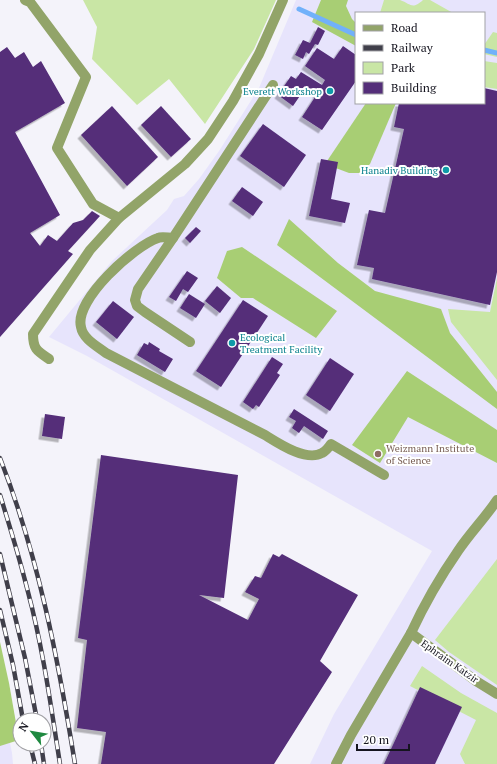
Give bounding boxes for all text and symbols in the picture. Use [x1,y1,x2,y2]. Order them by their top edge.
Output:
legend [355,12,485,104]
text: Road [391,20,418,35]
text: Railway [391,40,434,55]
text: Park [391,60,416,75]
text: Building [391,80,437,95]
place label: Everett Workshop [243,85,322,98]
marker: Everett Workshop [325,86,335,96]
place label: Hanadiv Building [361,164,439,177]
marker: Hanadiv Building [441,165,451,175]
place label: Ecological Treatment Facility [240,331,323,356]
marker: Ecological Treatment Facility [227,338,237,348]
place label: Weizmann Institute of Science [386,442,474,467]
marker: Weizmann Institute of Science [373,449,383,459]
street label: Ephraim Katzir [418,637,481,686]
north arrow [12,712,52,752]
text: N [15,719,32,734]
scale bar [357,726,409,752]
text: 20 m [363,732,390,747]

